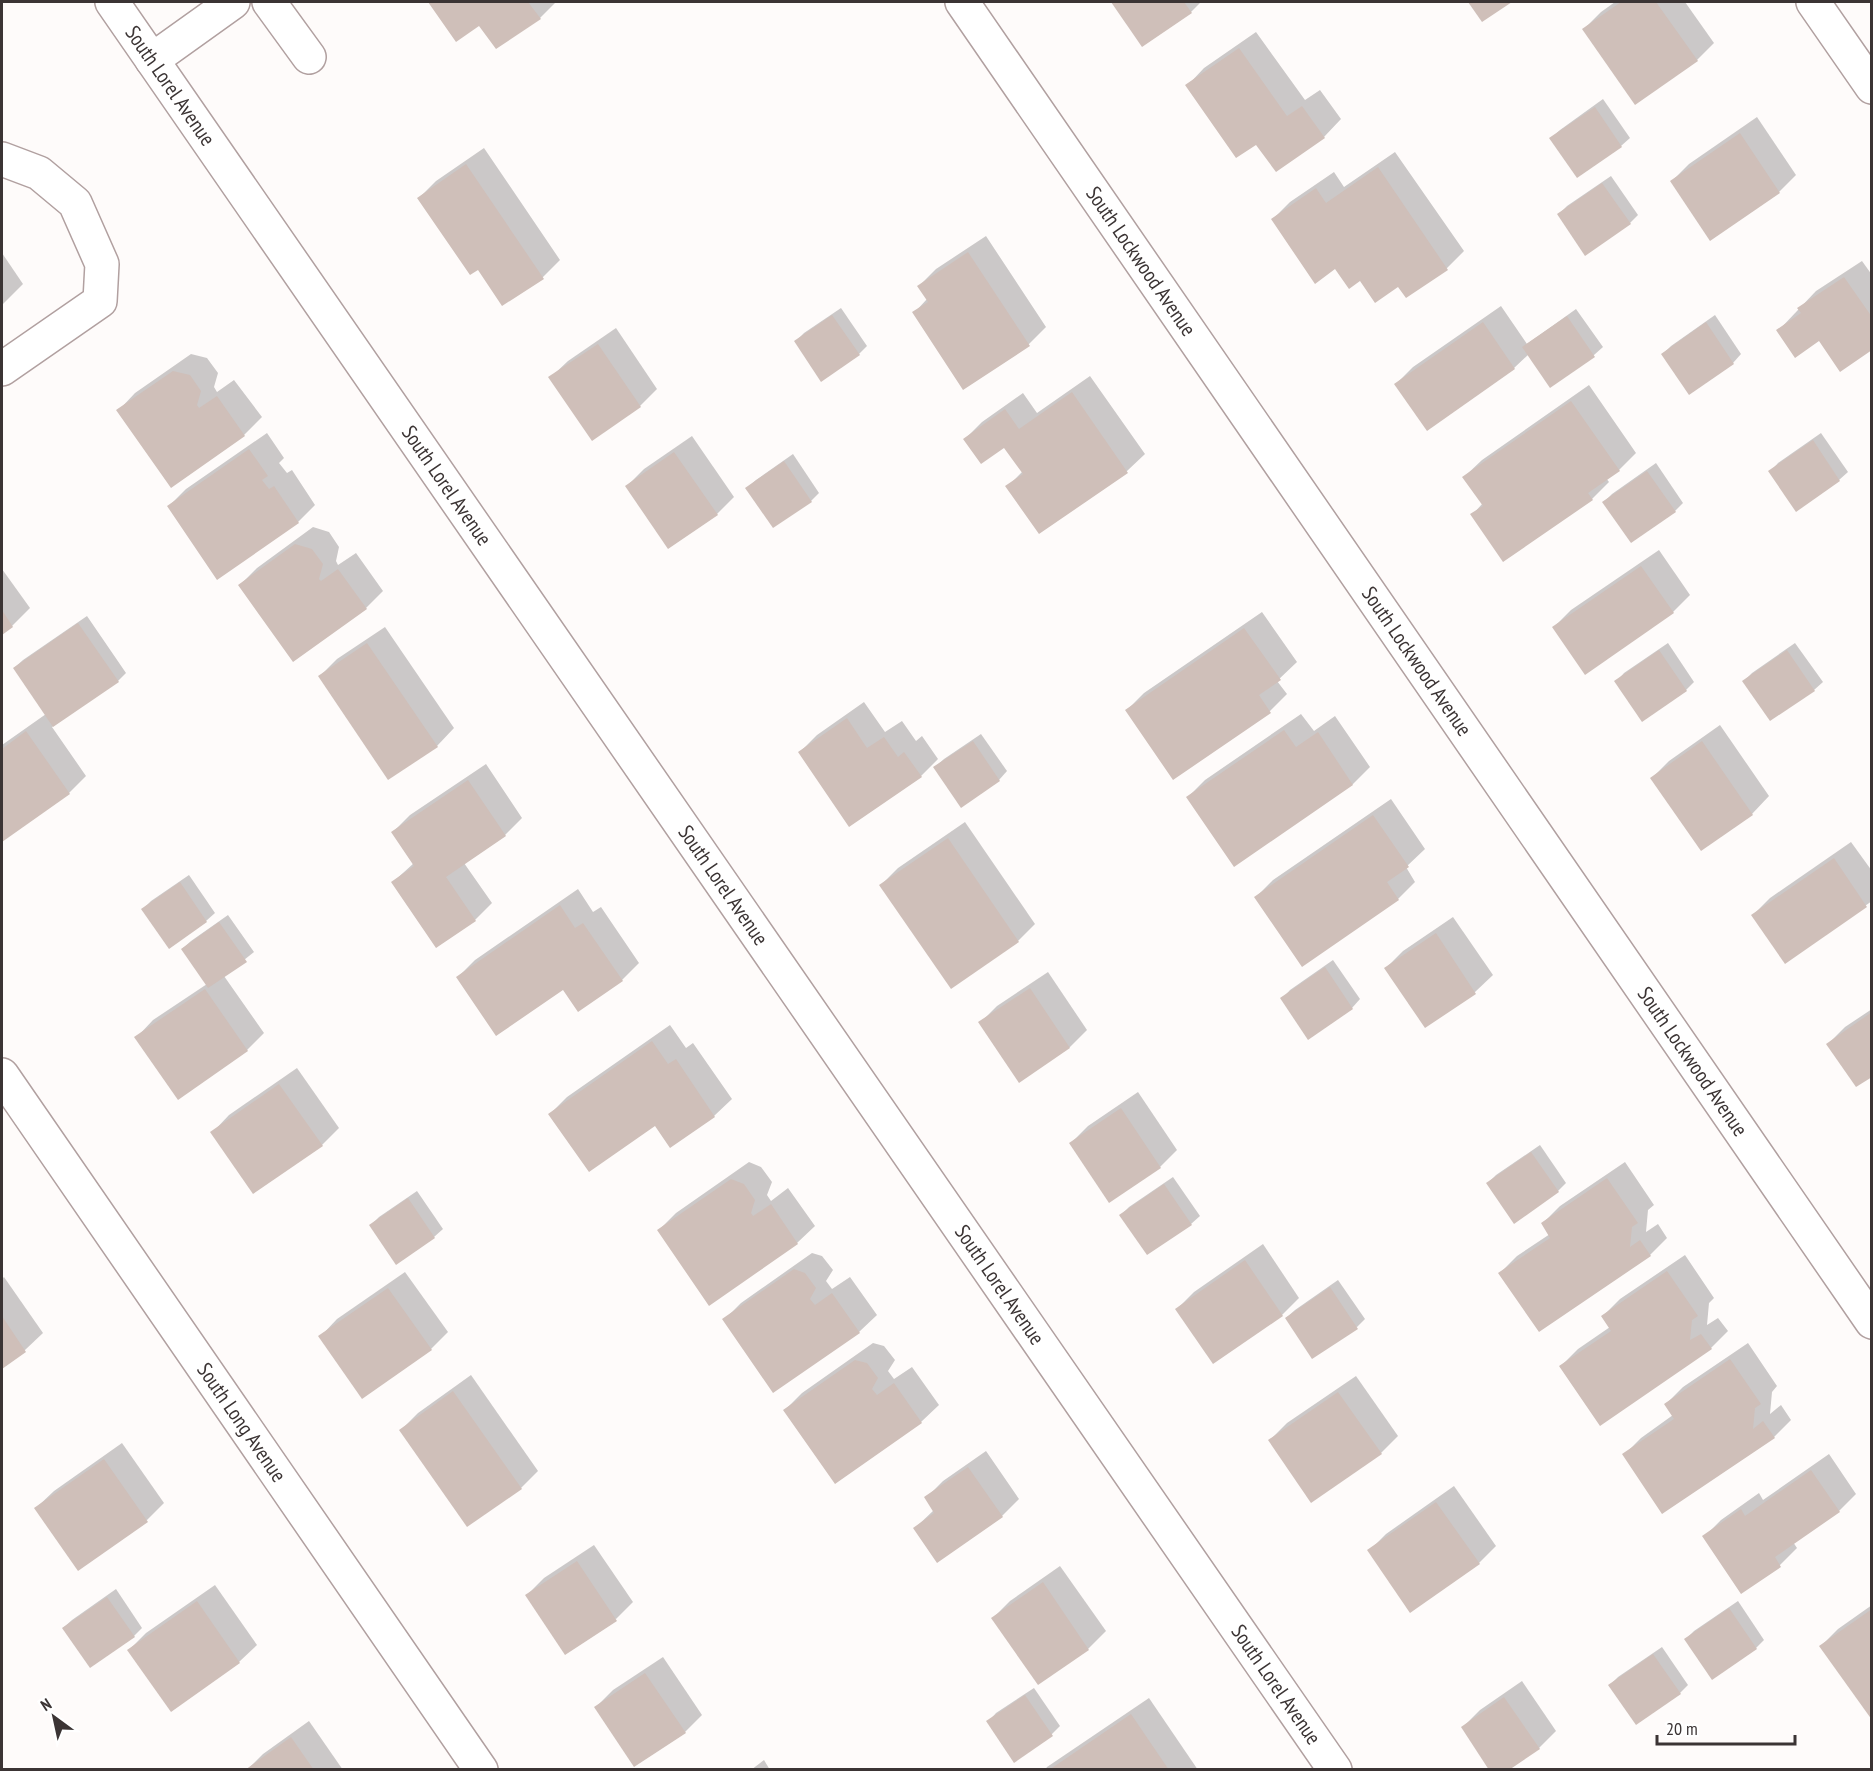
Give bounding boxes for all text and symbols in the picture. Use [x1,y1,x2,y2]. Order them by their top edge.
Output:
street label: South Lorel Avenue [120,20,221,151]
street label: South Lockwood Avenue [1080,181,1202,341]
street label: South Lorel Avenue [396,420,498,551]
street label: South Lockwood Avenue [1356,581,1478,741]
street label: South Lorel Avenue [672,820,774,950]
street label: South Lockwood Avenue [1632,981,1754,1141]
street label: South Lorel Avenue [949,1219,1051,1350]
street label: South Long Avenue [191,1357,292,1487]
street label: South Lorel Avenue [1225,1619,1327,1750]
north arrow [24,1687,84,1747]
text: N [37,1694,55,1715]
scale bar [1657,1708,1795,1746]
text: 20 m [1666,1717,1698,1740]

